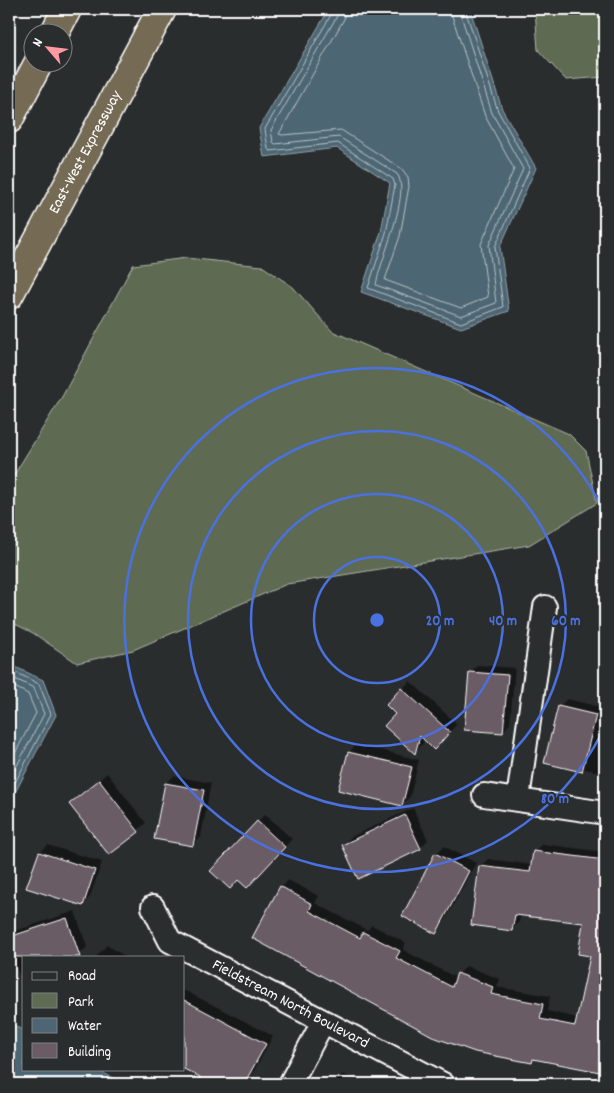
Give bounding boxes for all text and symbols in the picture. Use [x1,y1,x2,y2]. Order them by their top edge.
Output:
north arrow [22,22,72,72]
text: N [28,35,49,51]
street label: East-West Expressway [43,86,128,218]
centre of rings [368,611,386,629]
text: 20 m [426,611,454,633]
text: 40 m [489,611,517,633]
text: 60 m [551,611,581,633]
text: 80 m [541,789,569,811]
street label: Fieldstream North Boulevard [208,953,373,1055]
legend [22,956,185,1070]
text: Road [68,966,96,988]
text: Park [68,992,94,1014]
text: Water [68,1016,102,1038]
text: Building [68,1042,111,1064]

